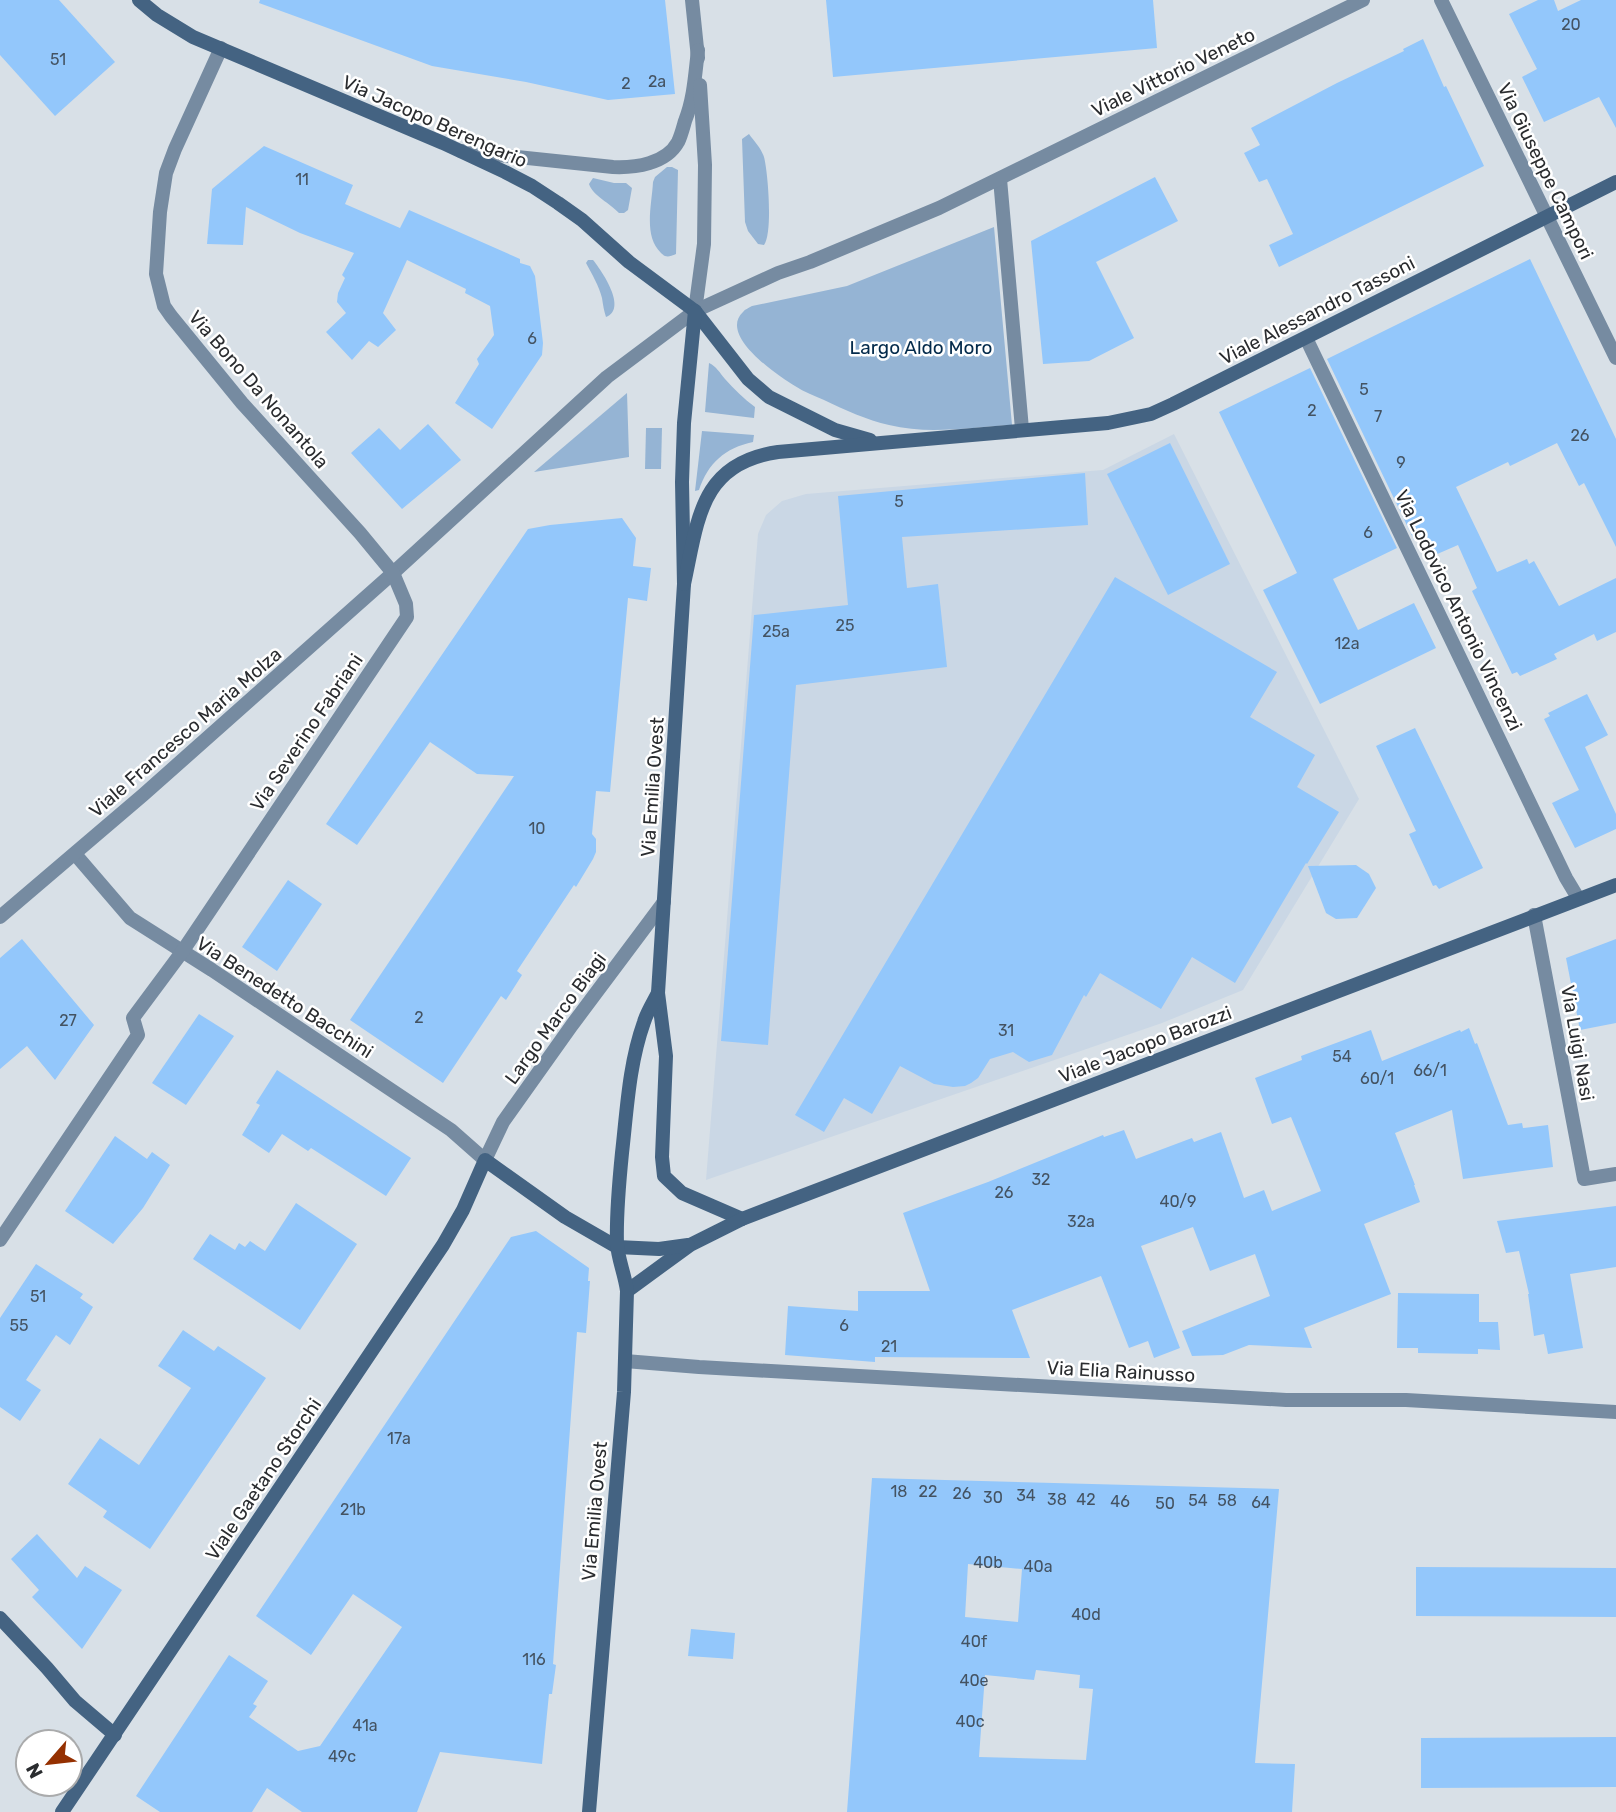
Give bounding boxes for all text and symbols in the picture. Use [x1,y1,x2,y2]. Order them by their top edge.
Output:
house number: 20 [1561,15,1581,34]
street label: Viale Vittorio Veneto [1088,23,1259,122]
house number: 51 [50,50,66,69]
street label: Via Jacopo Berengario [339,70,531,173]
house number: 2a [648,72,666,91]
house number: 2 [621,74,631,93]
street label: Via Giuseppe Campori [1493,79,1598,263]
house number: 11 [295,170,309,189]
street label: Viale Alessandro Tassoni [1216,251,1419,370]
street label: Via Bono Da Nonantola [184,306,334,473]
house number: 6 [527,329,537,348]
park label: Largo Aldo Moro [850,336,992,359]
house number: 5 [1359,380,1369,399]
house number: 2 [1307,401,1317,420]
house number: 7 [1374,407,1382,426]
house number: 26 [1570,426,1590,445]
house number: 9 [1396,453,1406,472]
street label: Via Lodovico Antonio Vincenzi [1390,486,1527,734]
house number: 5 [894,492,904,511]
house number: 6 [1363,523,1373,542]
house number: 25 [836,616,854,635]
house number: 25a [762,622,790,641]
house number: 12a [1334,634,1360,653]
street label: Viale Francesco Maria Molza [84,643,286,822]
street label: Via Severino Fabriani [245,649,368,815]
street label: Via Emilia Ovest [636,716,669,858]
house number: 10 [528,819,546,838]
street label: Via Benedetto Bacchini [192,932,378,1063]
street label: Largo Marco Biagi [500,948,611,1089]
street label: Via Luigi Nasi [1556,983,1599,1103]
street label: Viale Jacopo Barozzi [1056,1001,1235,1088]
house number: 2 [414,1008,424,1027]
house number: 27 [59,1011,77,1030]
house number: 31 [998,1021,1014,1040]
house number: 54 [1332,1047,1352,1066]
house number: 66/1 [1413,1061,1447,1080]
house number: 60/1 [1360,1069,1394,1088]
house number: 32 [1031,1170,1051,1189]
house number: 26 [994,1183,1014,1202]
house number: 40/9 [1160,1192,1196,1211]
house number: 32a [1067,1212,1095,1231]
house number: 51 [30,1287,46,1306]
house number: 55 [9,1316,29,1335]
house number: 6 [839,1316,849,1335]
house number: 21 [881,1337,897,1356]
street label: Via Elia Rainusso [1046,1356,1196,1387]
street label: Viale Gaetano Storchi [201,1394,326,1565]
house number: 17a [387,1429,411,1448]
street label: Via Emilia Ovest [577,1440,612,1582]
house number: 18 [890,1482,908,1501]
house number: 22 [919,1482,937,1501]
house number: 26 [952,1484,972,1503]
house number: 34 [1016,1486,1036,1505]
house number: 30 [983,1488,1003,1507]
house number: 38 [1047,1490,1067,1509]
house number: 42 [1076,1490,1096,1509]
house number: 54 [1188,1491,1208,1510]
house number: 58 [1217,1491,1237,1510]
house number: 46 [1110,1492,1130,1511]
house number: 64 [1251,1493,1271,1512]
house number: 50 [1155,1494,1175,1513]
house number: 21b [340,1500,366,1519]
house number: 40b [973,1553,1003,1572]
house number: 40a [1024,1557,1052,1576]
house number: 40d [1071,1605,1101,1624]
house number: 40f [961,1632,988,1651]
house number: 116 [522,1650,546,1669]
house number: 40e [959,1671,989,1690]
house number: 40c [956,1712,985,1731]
house number: 41a [352,1716,378,1735]
north arrow [14,1728,84,1798]
house number: 49c [328,1747,356,1766]
text: N [21,1759,48,1782]

